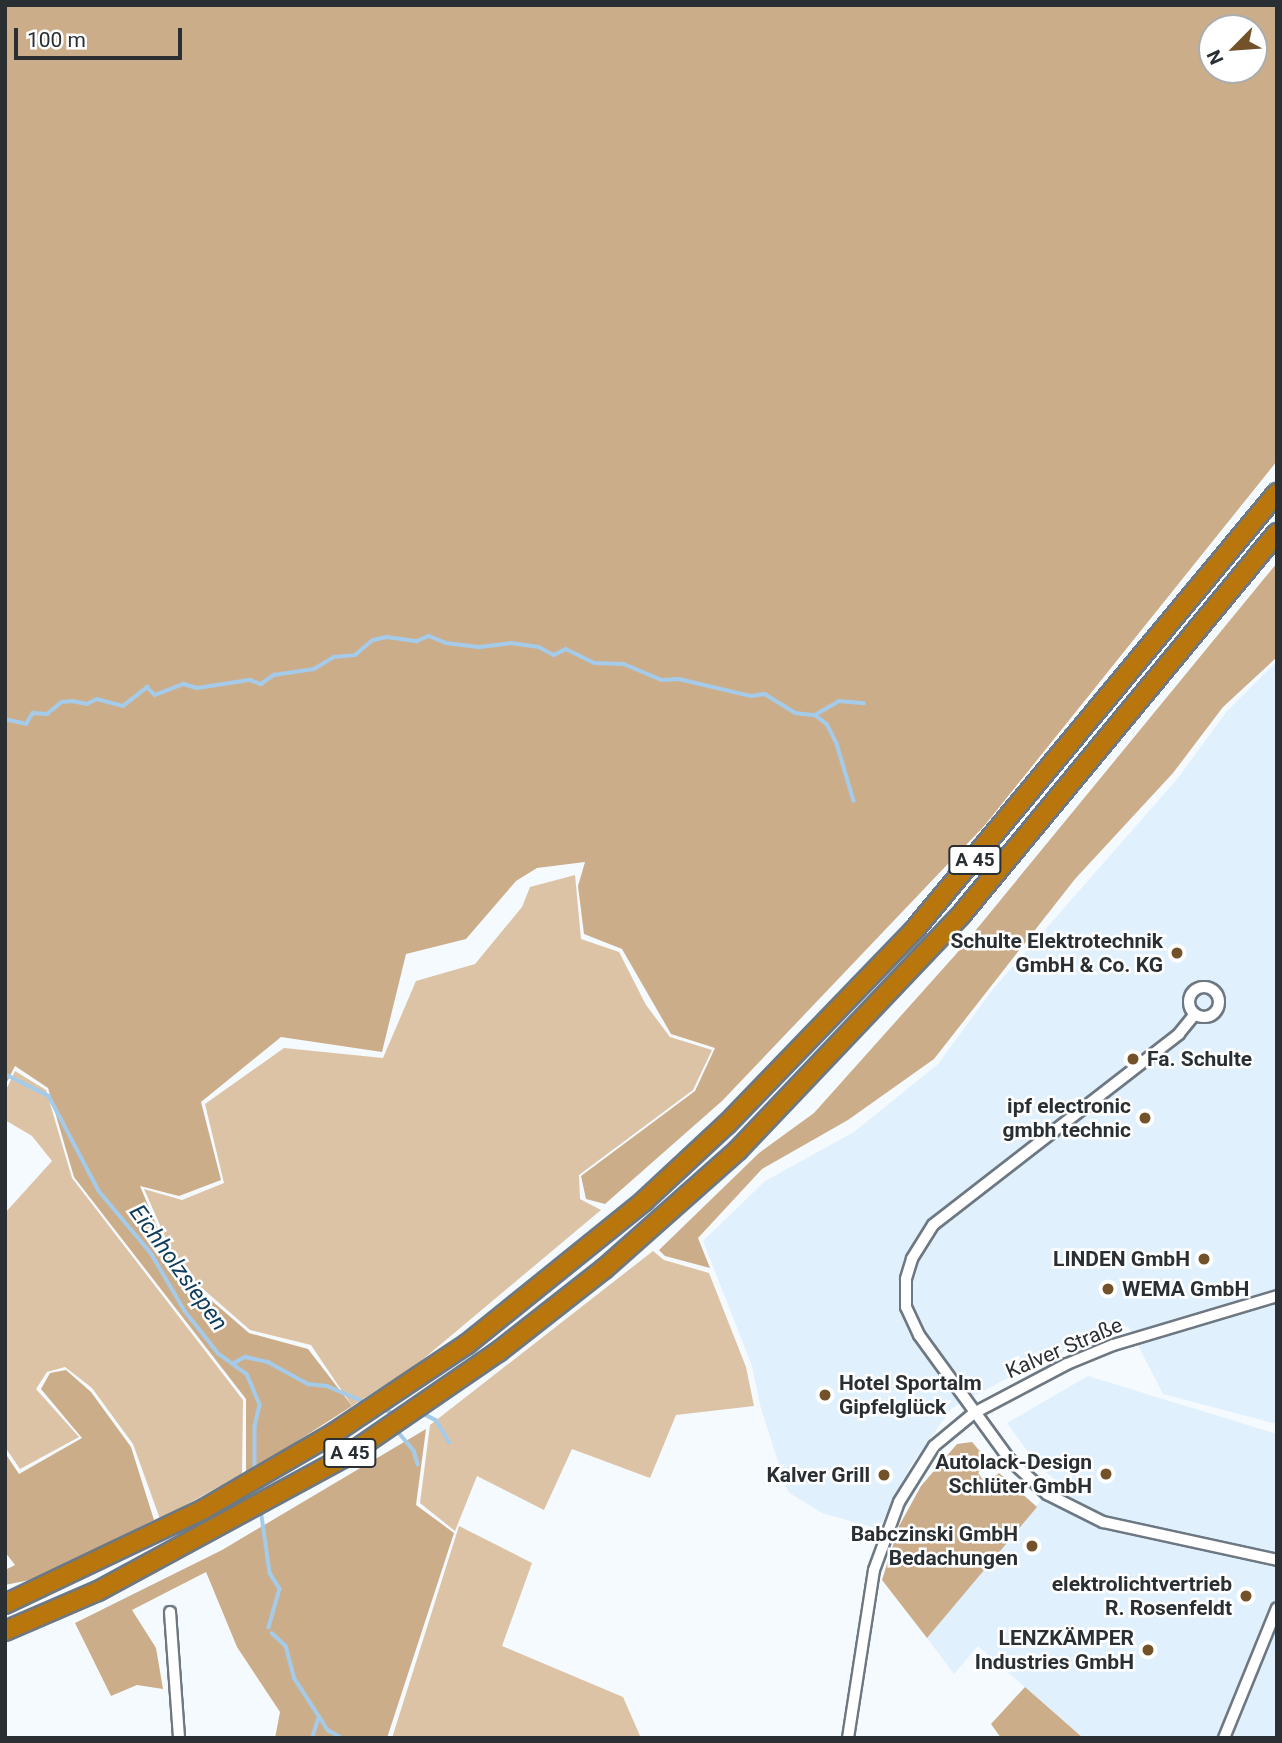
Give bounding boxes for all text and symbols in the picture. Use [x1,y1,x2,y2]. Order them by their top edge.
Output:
scale bar [18,14,186,58]
north arrow [1198,14,1268,84]
text: 100 m [27,28,86,52]
text: N [1202,46,1229,68]
road number: A 45 [947,845,1003,876]
place label: Schulte Elektrotechnik GmbH & Co. KG [950,928,1163,978]
marker: Schulte Elektrotechnik GmbH & Co. KG [1169,945,1185,961]
place label: Fa. Schulte [1147,1046,1252,1072]
marker: Fa. Schulte [1125,1051,1141,1067]
place label: ipf electronic gmbh technic [1003,1093,1131,1143]
marker: ipf electronic gmbh technic [1137,1110,1153,1126]
water label: Eichholzsiepen [123,1200,233,1336]
place label: LINDEN GmbH [1053,1246,1190,1272]
marker: LINDEN GmbH [1196,1251,1212,1267]
place label: WEMA GmbH [1122,1276,1249,1302]
marker: WEMA GmbH [1100,1281,1116,1297]
street label: Kalver Straße [1002,1312,1126,1384]
place label: Hotel Sportalm Gipfelglück [839,1370,982,1420]
marker: Hotel Sportalm Gipfelglück [817,1387,833,1403]
road number: A 45 [322,1438,378,1469]
place label: Autolack-Design Schlüter GmbH [935,1449,1092,1499]
place label: Kalver Grill [766,1462,870,1488]
marker: Autolack-Design Schlüter GmbH [1098,1466,1114,1482]
marker: Kalver Grill [876,1467,892,1483]
place label: Babczinski GmbH Bedachungen [851,1521,1018,1571]
marker: Babczinski GmbH Bedachungen [1024,1538,1040,1554]
place label: elektrolichtvertrieb R. Rosenfeldt [1052,1571,1232,1621]
marker: elektrolichtvertrieb R. Rosenfeldt [1238,1588,1254,1604]
place label: LENZKÄMPER Industries GmbH [975,1625,1134,1675]
marker: LENZKÄMPER Industries GmbH [1140,1642,1156,1658]

